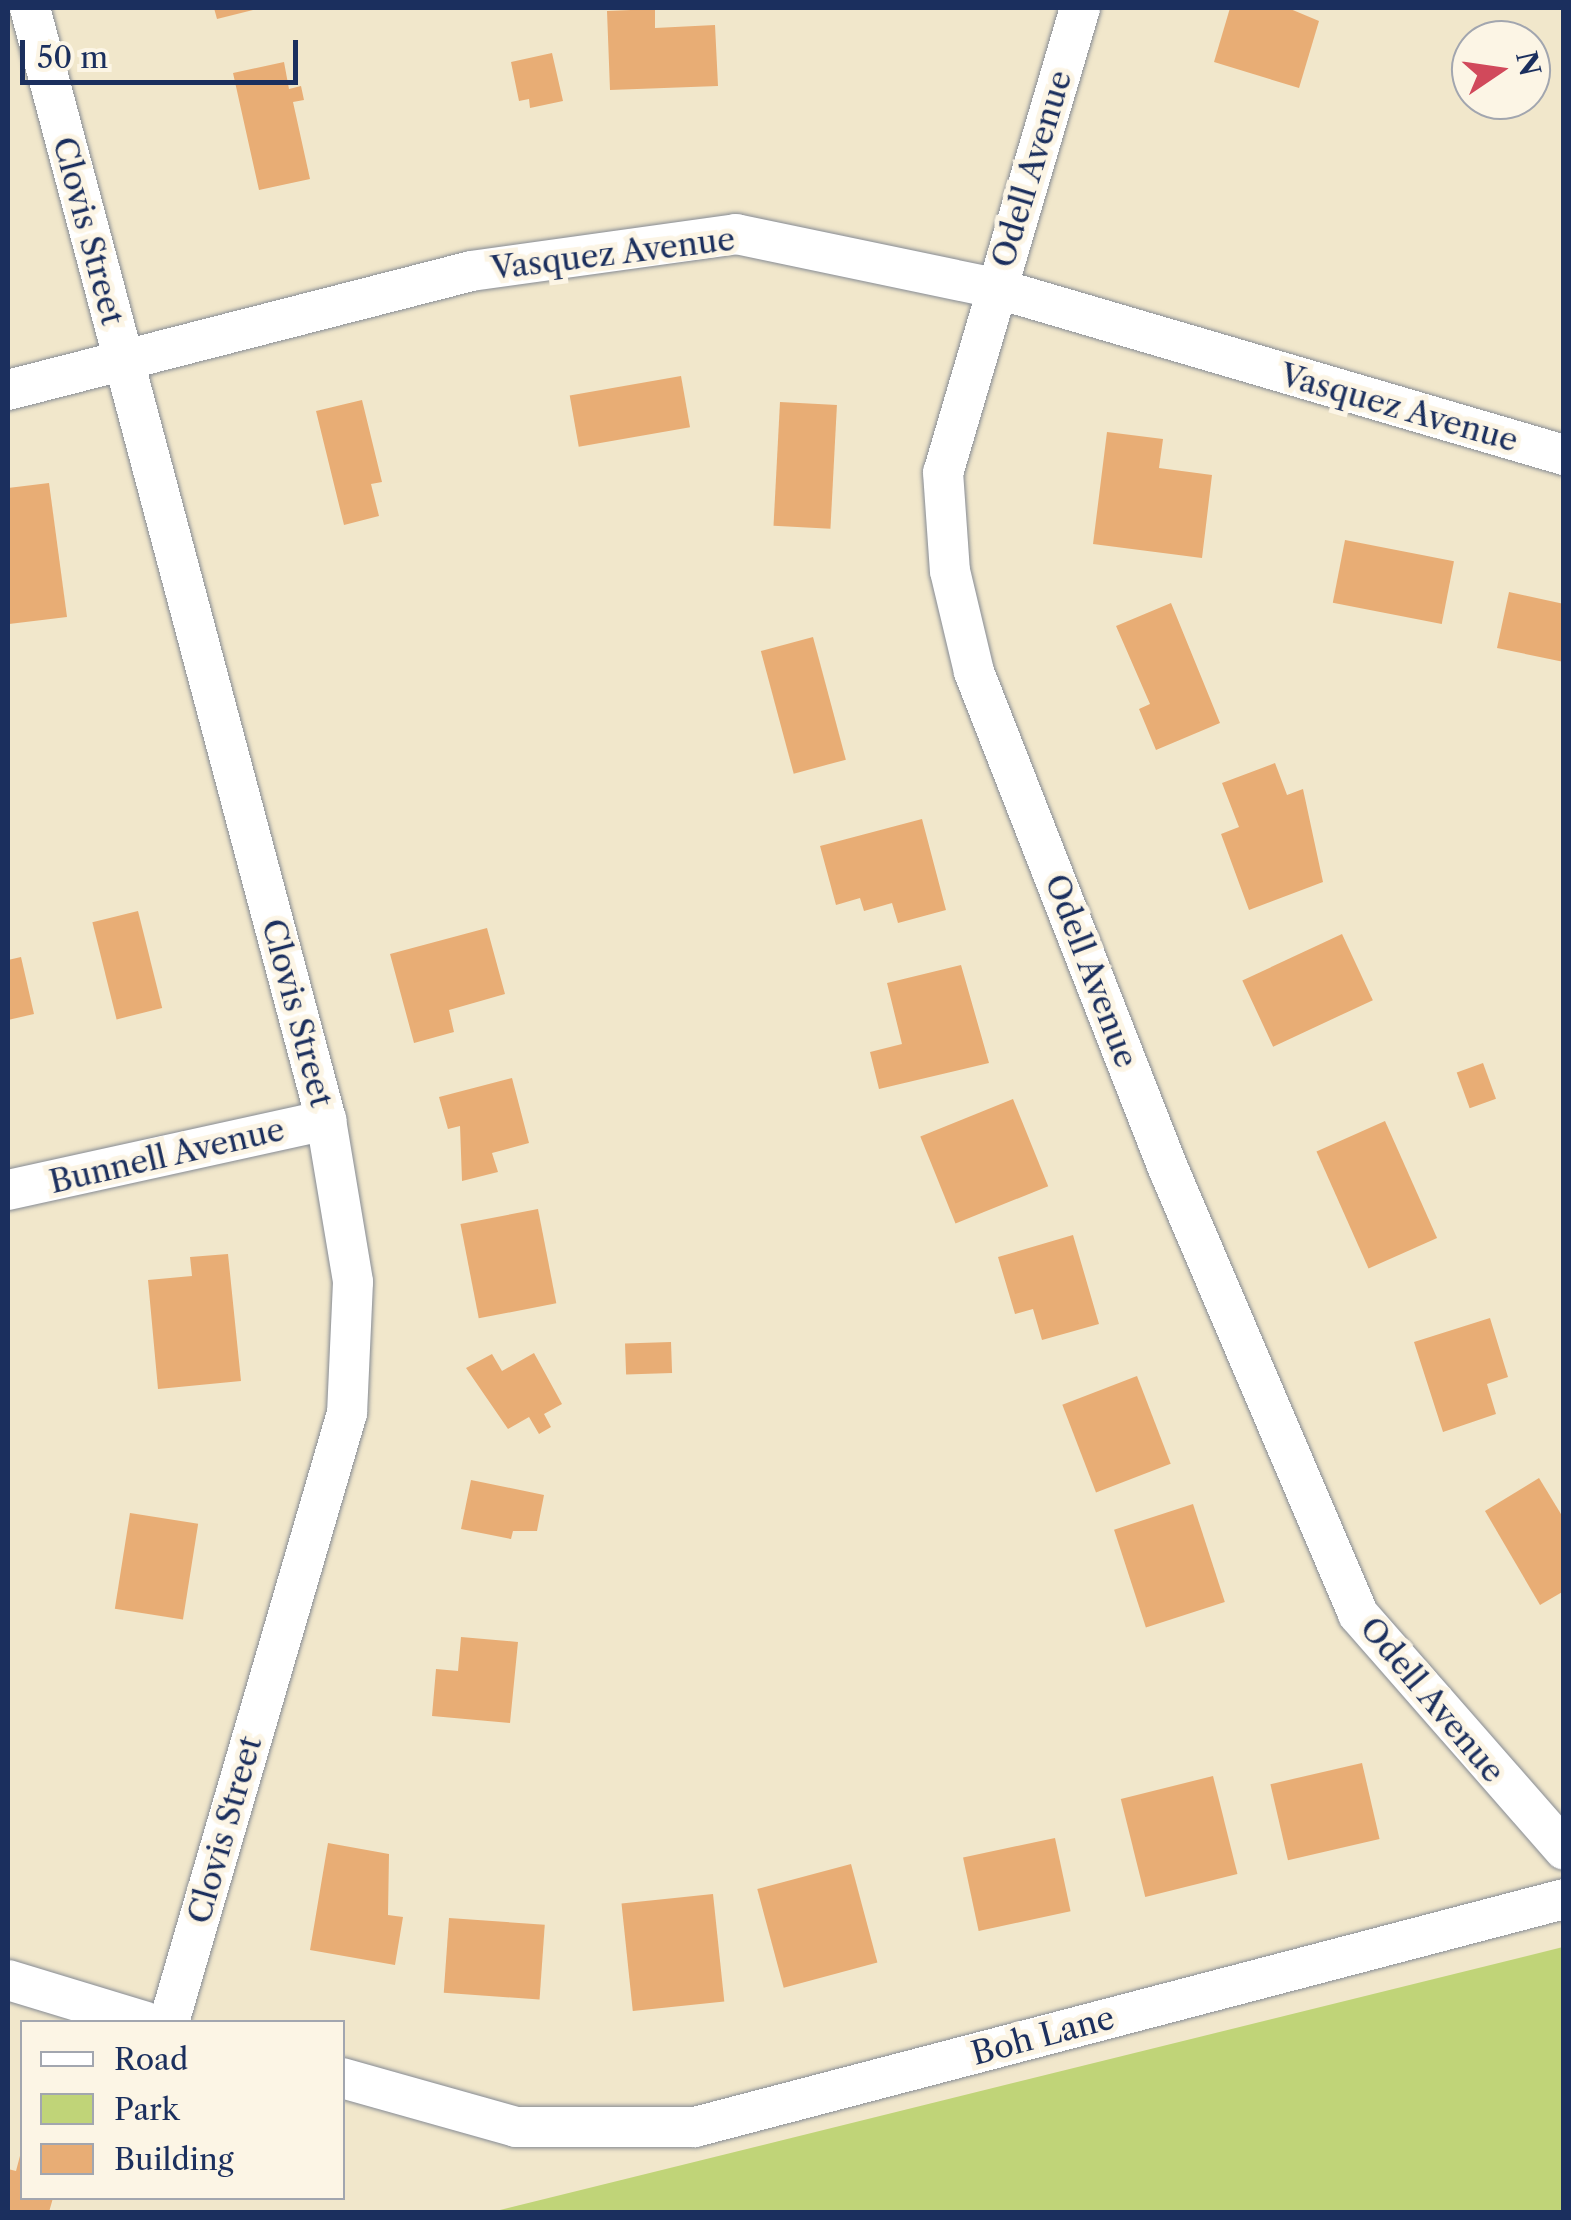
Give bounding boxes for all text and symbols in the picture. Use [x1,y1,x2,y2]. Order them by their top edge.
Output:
scale bar [25,20,302,82]
north arrow [1451,20,1551,120]
text: 50 m [37,39,108,76]
text: N [1509,48,1548,79]
street label: Odell Avenue [984,65,1080,273]
street label: Clovis Street [44,133,132,329]
street label: Vasquez Avenue [488,220,738,288]
street label: Vasquez Avenue [1275,356,1523,460]
street label: Odell Avenue [1036,868,1146,1074]
street label: Clovis Street [253,915,341,1111]
street label: Bunnell Avenue [45,1110,289,1202]
street label: Odell Avenue [1351,1609,1513,1791]
street label: Clovis Street [180,1732,270,1928]
street label: Boh Lane [967,1999,1119,2073]
legend [20,2020,345,2200]
text: Road [114,2041,188,2078]
text: Park [114,2091,179,2128]
text: Building [114,2141,234,2178]

